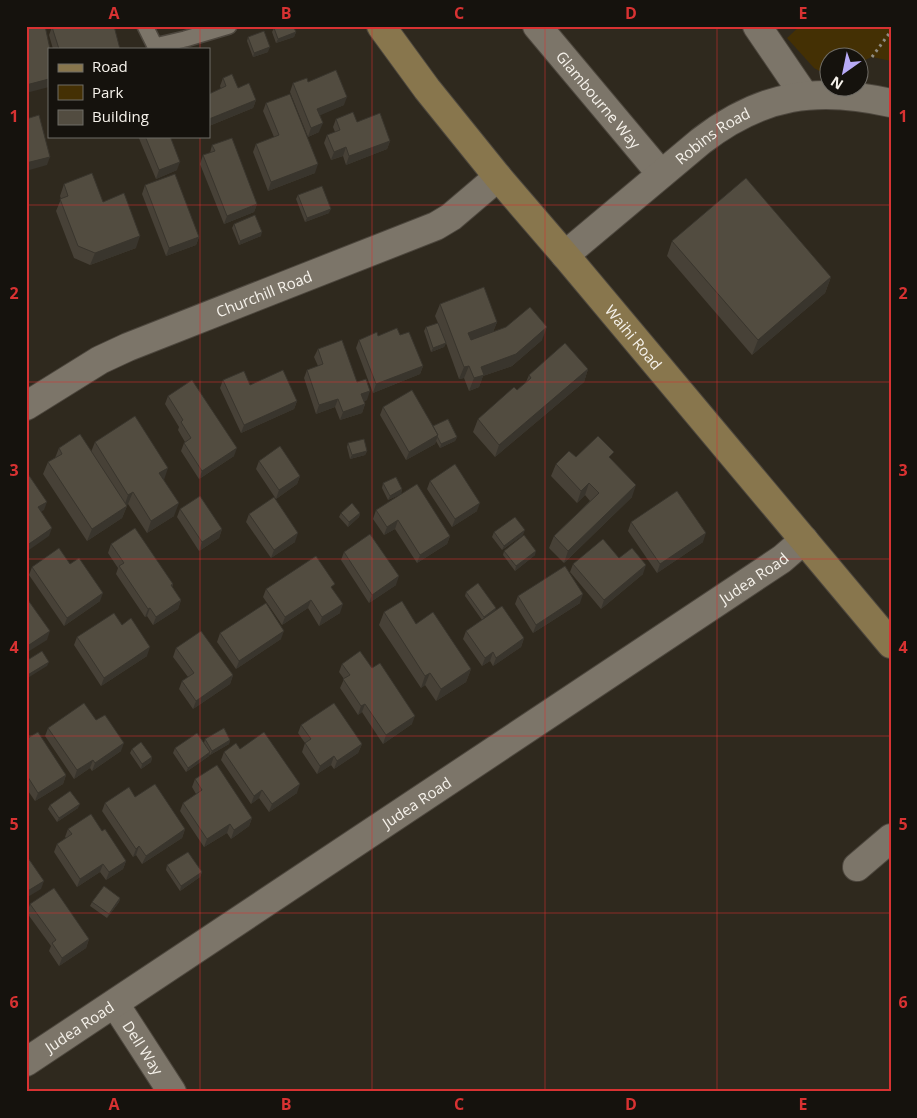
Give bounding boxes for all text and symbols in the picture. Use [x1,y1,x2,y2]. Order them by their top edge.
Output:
text: A [108,2,120,24]
text: B [281,2,291,24]
text: C [454,2,464,24]
text: D [625,2,637,24]
text: E [799,2,808,24]
street label: Glambourne Way [552,46,646,153]
legend [48,48,210,138]
north arrow [820,48,870,98]
text: Road [92,56,128,76]
text: N [827,72,847,94]
text: Park [92,82,123,102]
street label: Robins Road [671,103,753,169]
text: 1 [9,105,19,127]
text: 1 [898,105,908,127]
text: Building [92,106,149,126]
street label: Churchill Road [213,266,315,321]
text: 2 [9,282,19,304]
text: 2 [898,282,908,304]
street label: Waihi Road [601,300,667,374]
text: 3 [9,459,19,481]
text: 3 [898,459,908,481]
street label: Judea Road [714,548,793,609]
text: 4 [9,636,19,658]
text: 4 [898,636,908,658]
street label: Judea Road [376,772,455,833]
text: 5 [9,813,19,835]
text: 5 [898,813,908,835]
text: 6 [9,991,19,1013]
text: 6 [898,991,908,1013]
street label: Judea Road [39,996,118,1058]
street label: Dell Way [118,1017,168,1079]
text: A [108,1093,120,1115]
text: B [281,1093,291,1115]
text: C [454,1093,464,1115]
text: D [625,1093,637,1115]
text: E [799,1093,808,1115]

